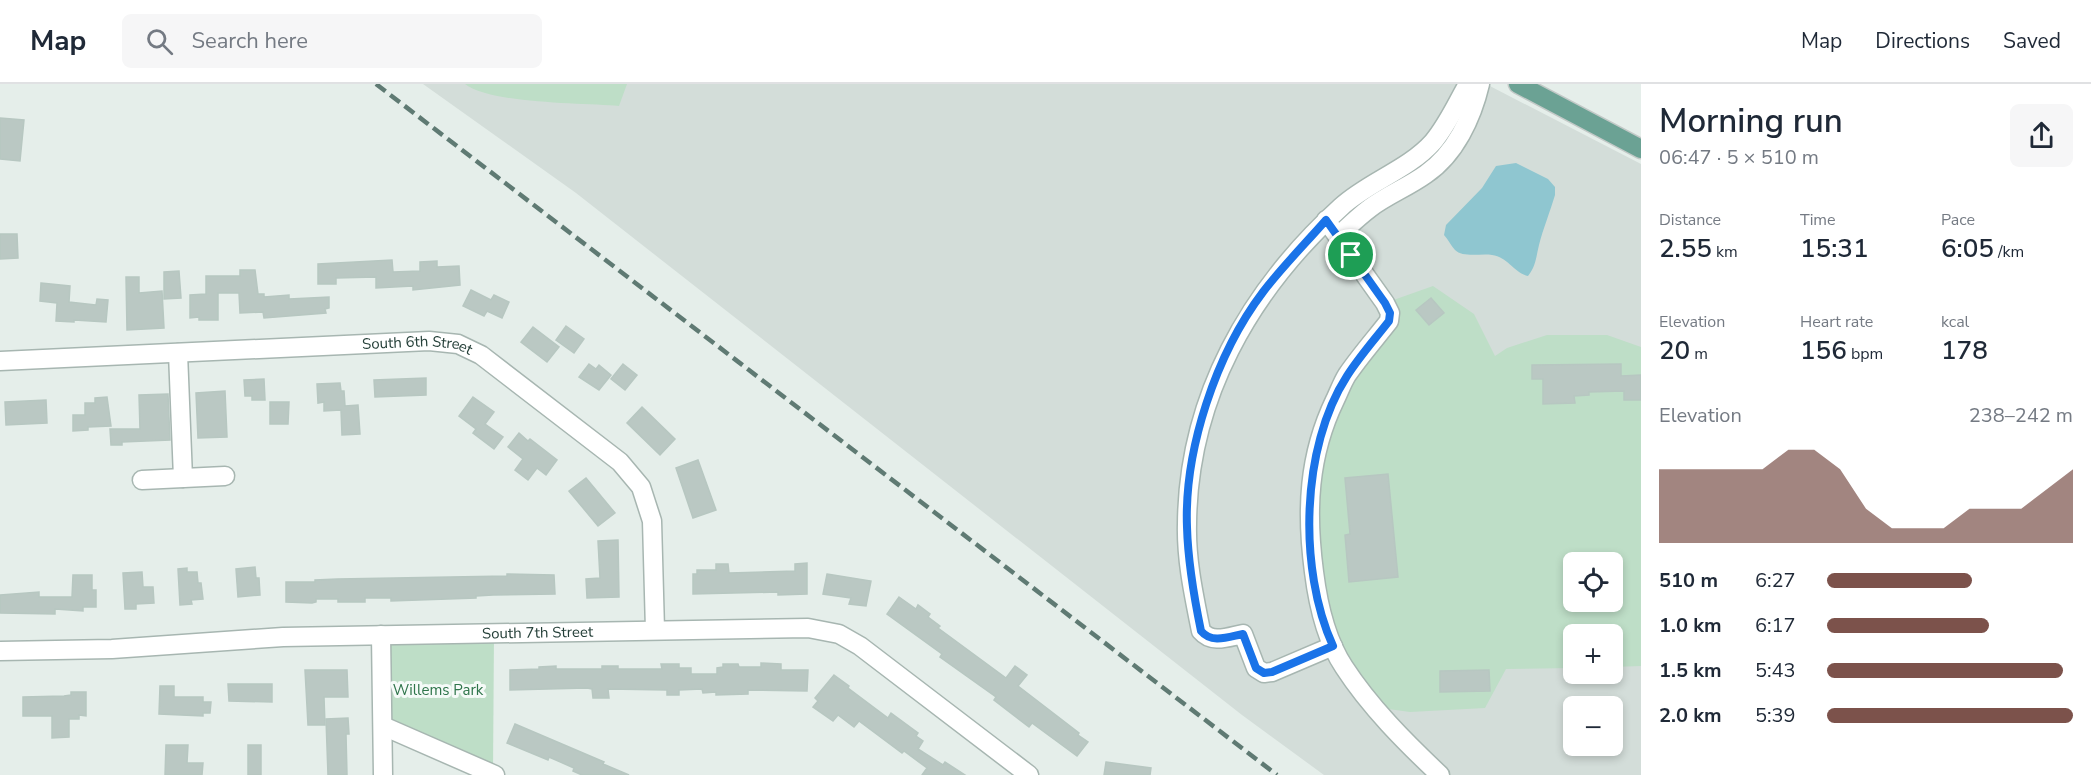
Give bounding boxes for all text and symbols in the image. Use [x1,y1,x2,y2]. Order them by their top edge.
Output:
search box [122,14,542,68]
text: Map [30,22,86,60]
icon: search [143,25,176,58]
text: Search here [191,26,308,56]
text: Map [1801,27,1842,55]
text: Directions [1875,27,1970,55]
text: Saved [2003,27,2061,55]
text: Morning run [1659,99,1843,144]
button: share [2010,104,2073,167]
text: 06:47 · 5 × 510 m [1659,144,1819,171]
text: Distance [1659,209,1721,231]
text: Time [1800,209,1836,231]
text: Pace [1941,209,1975,231]
pin [1325,229,1376,280]
text: 2.55 [1659,231,1712,266]
text: 15:31 [1800,231,1869,266]
text: 6:05 [1941,231,1994,266]
icon: arrive [1334,238,1367,271]
text: km [1712,241,1738,263]
text: /km [1994,241,2024,263]
text: Elevation [1659,311,1725,333]
text: Heart rate [1800,311,1873,333]
text: kcal [1941,311,1969,333]
street label: South 6th Street [361,331,477,360]
text: 20 [1659,333,1690,368]
text: 156 [1800,333,1847,368]
text: 178 [1941,333,1988,368]
text: m [1690,343,1708,365]
text: bpm [1847,343,1883,365]
text: Elevation [1659,402,1742,429]
text: 238–242 m [1969,402,2073,429]
map controls [1563,552,1623,756]
button: locate [1563,552,1623,612]
text: 510 m [1659,567,1718,594]
text: 6:27 [1755,567,1796,594]
text: 1.0 km [1659,612,1722,639]
text: 6:17 [1755,612,1796,639]
street label: South 7th Street [482,622,594,644]
button: + [1563,624,1623,684]
text: 1.5 km [1659,657,1722,684]
text: 5:43 [1755,657,1796,684]
park label: Willems Park [393,680,484,700]
button: − [1563,696,1623,756]
text: 2.0 km [1659,702,1722,729]
text: 5:39 [1755,702,1796,729]

